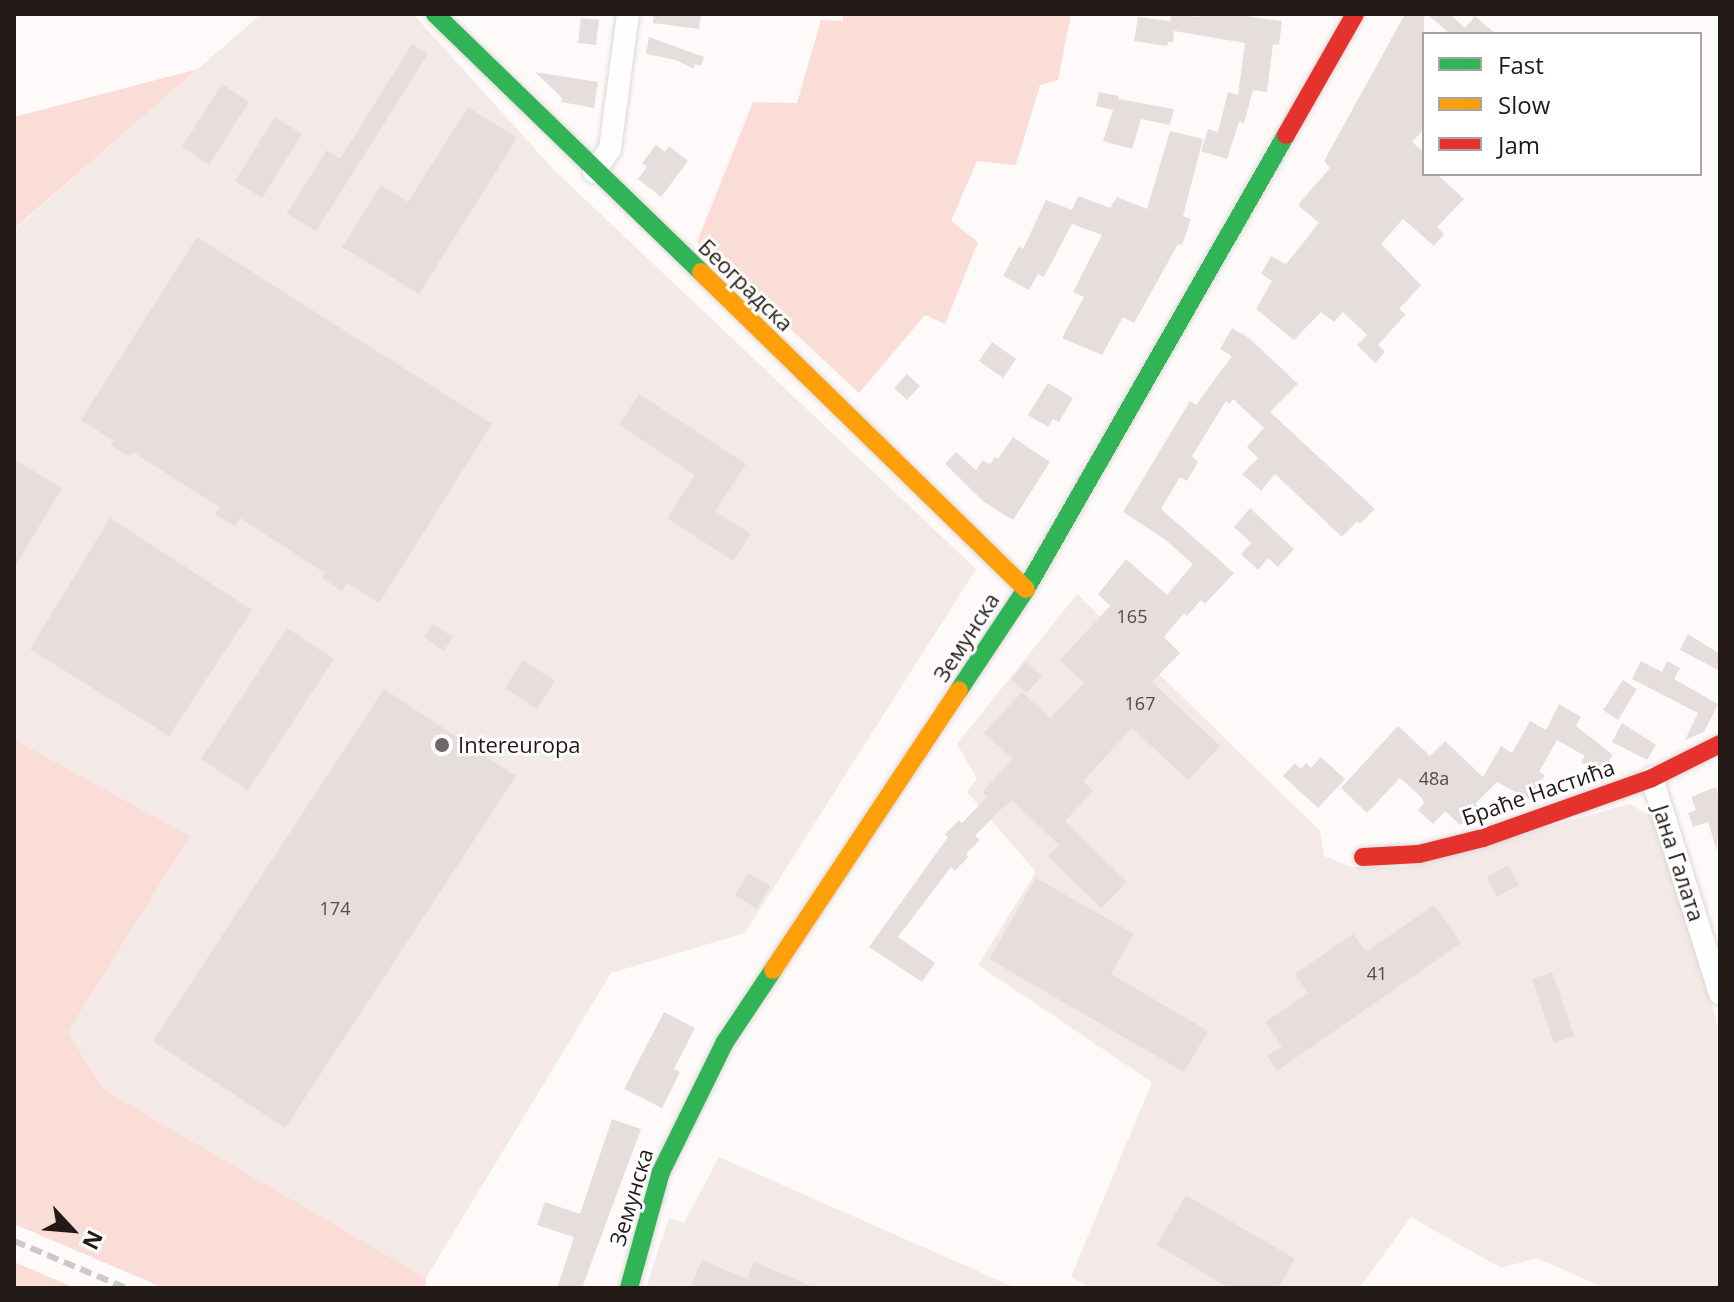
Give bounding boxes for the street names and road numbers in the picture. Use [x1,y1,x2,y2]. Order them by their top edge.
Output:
street label: Београдска [693,233,799,337]
street label: Земунска [928,588,1004,686]
street label: Браће Настића [1458,754,1618,830]
street label: Јана Галата [1648,801,1710,925]
street label: Земунска [604,1145,658,1249]

